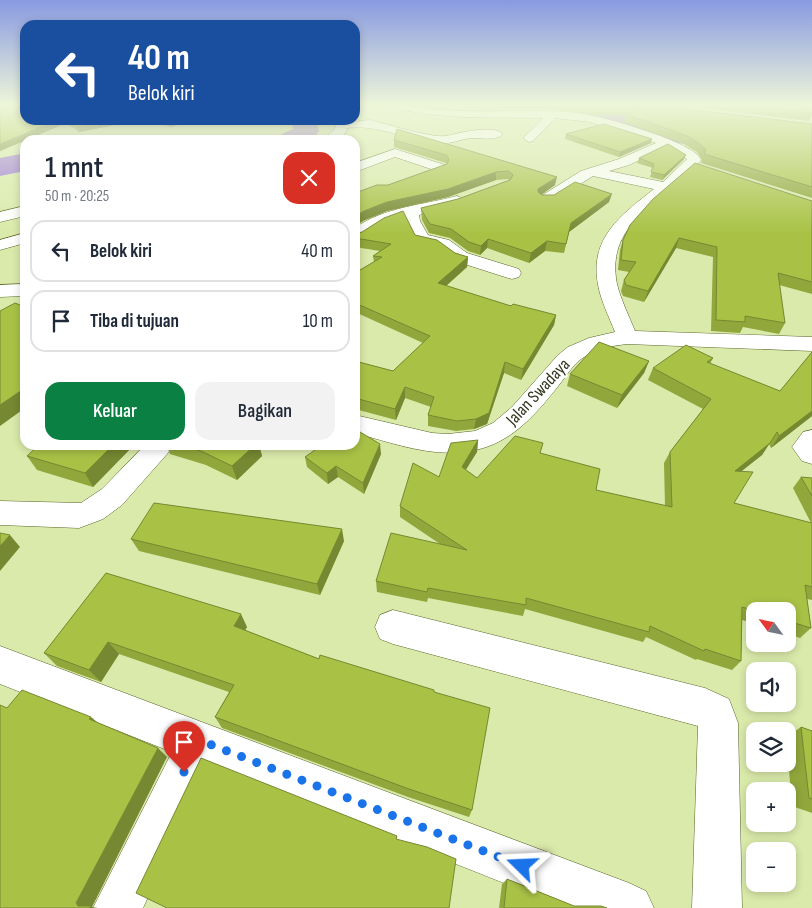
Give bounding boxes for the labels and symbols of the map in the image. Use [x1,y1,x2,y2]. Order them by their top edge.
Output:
street label: Jalan Swadaya [501,354,574,431]
north arrow [746,602,796,652]
pin [163,721,205,772]
position arrow [495,839,547,891]

